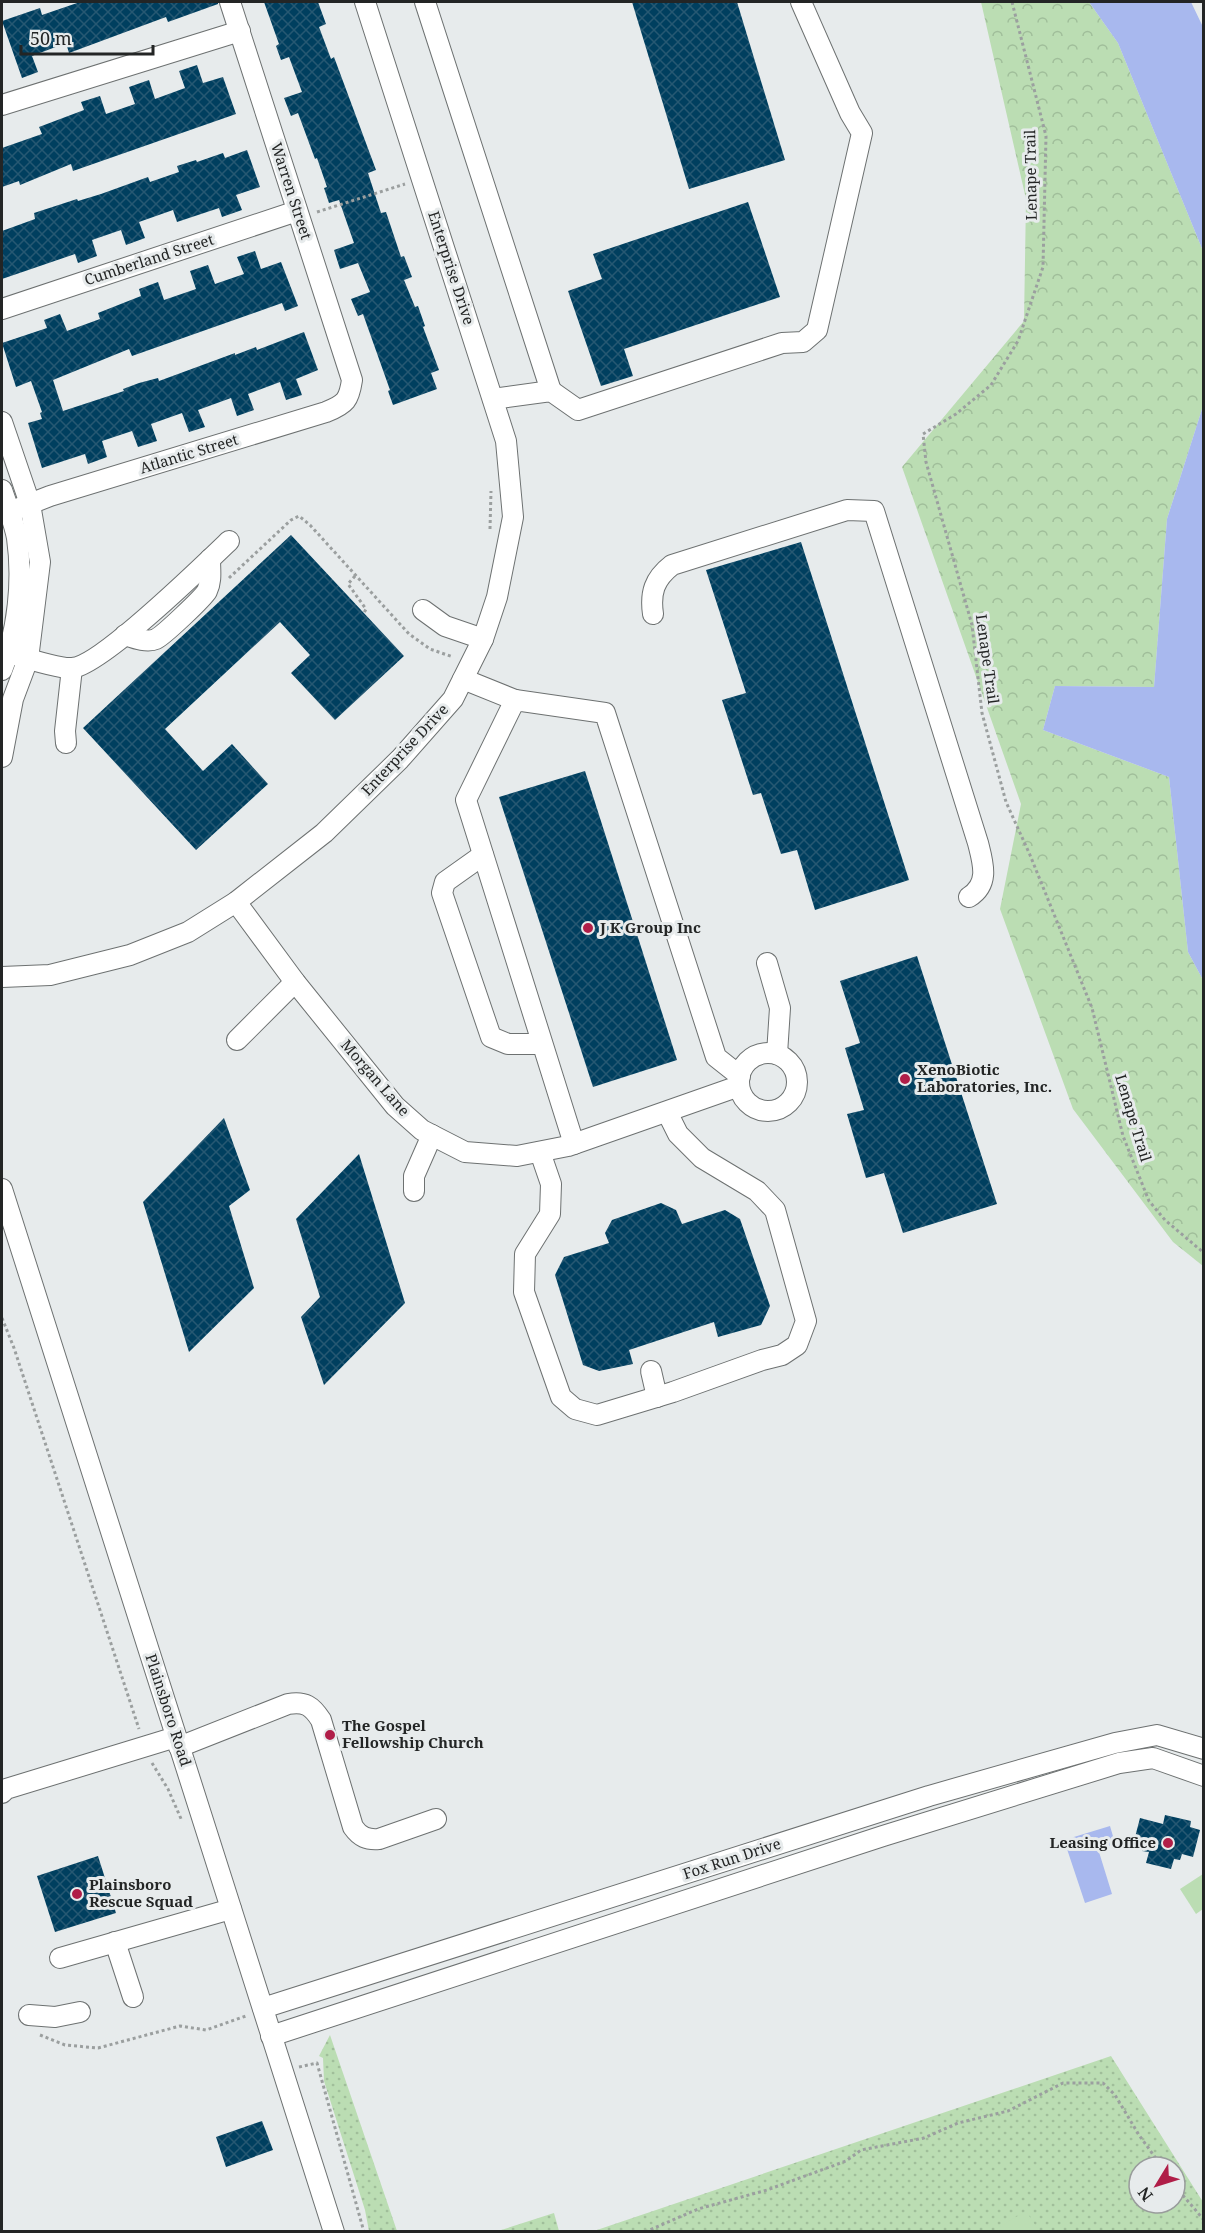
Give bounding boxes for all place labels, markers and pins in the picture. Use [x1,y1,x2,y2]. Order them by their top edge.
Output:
place label: J K Group Inc [599,917,701,937]
marker: J K Group Inc [581,921,595,935]
place label: XenoBiotic Laboratories, Inc. [917,1059,1052,1096]
marker: XenoBiotic Laboratories, Inc. [898,1072,912,1086]
place label: The Gospel Fellowship Church [342,1715,484,1752]
marker: The Gospel Fellowship Church [323,1728,337,1742]
place label: Leasing Office [1049,1832,1156,1852]
marker: Leasing Office [1161,1836,1175,1850]
place label: Plainsboro Rescue Squad [89,1874,193,1911]
marker: Plainsboro Rescue Squad [70,1887,84,1901]

